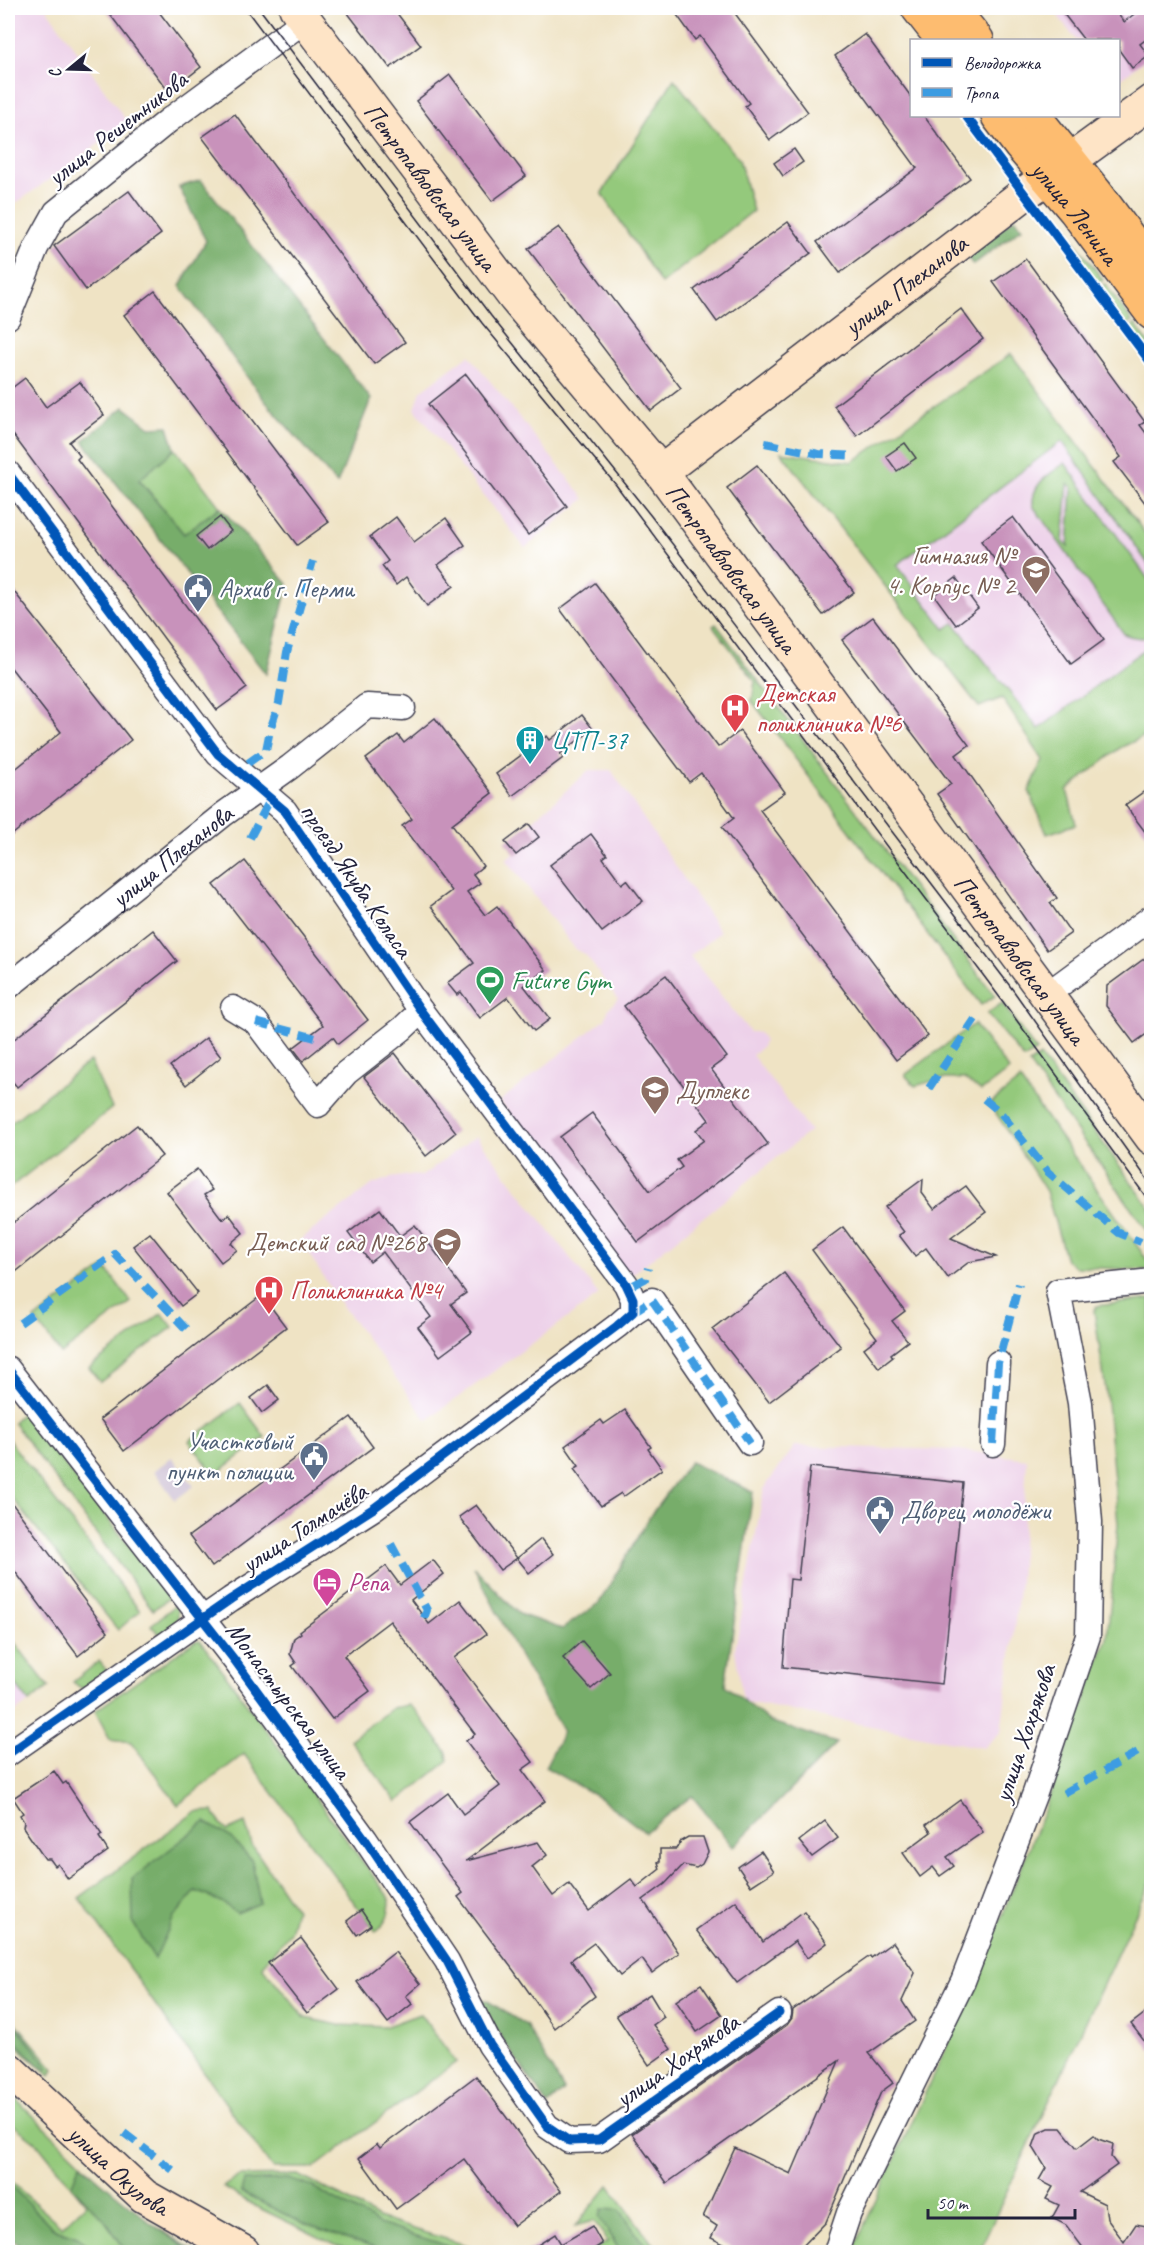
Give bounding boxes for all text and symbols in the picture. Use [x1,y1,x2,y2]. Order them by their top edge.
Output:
north arrow [39,39,99,99]
legend [910,39,1120,117]
text: Велодорожка [964,52,1042,74]
street label: улица Решетникова [39,63,195,195]
text: С [44,65,66,81]
text: Тропа [964,82,1000,104]
street label: Петропавловская улица [356,96,506,280]
street label: улица Ленина [1022,153,1128,274]
street label: улица Плеханова [836,226,976,344]
street label: Петропавловская улица [658,477,806,662]
place label: Гимназия № 4. Корпус № 2 [886,539,1019,602]
school or university icon: Гимназия № 4. Корпус № 2 [1020,554,1052,596]
public building icon: Архив г. Перми [182,572,214,614]
place label: Архив г. Перми [219,572,355,605]
place label: Детская поликлиника №6 [756,677,903,740]
hospital icon: Детская поликлиника №6 [719,692,751,734]
building icon: ЦТП-37 [514,724,546,766]
place label: ЦТП-37 [551,724,629,757]
street label: улица Плеханова [103,796,241,916]
street label: проезд Якуба Коласа [293,796,422,966]
street label: Петропавловская улица [946,868,1095,1053]
sports icon: Future Gym [474,964,506,1006]
place label: Future Gym [511,964,613,997]
school or university icon: Дуплекс [639,1074,671,1116]
place label: Дуплекс [676,1074,750,1107]
place label: Детский сад №268 [247,1226,428,1259]
school or university icon: Детский сад №268 [431,1226,463,1268]
hospital icon: Поликлиника №4 [253,1274,285,1316]
place label: Поликлиника №4 [290,1274,444,1307]
place label: Участковый пункт полиции [166,1425,295,1488]
public building icon: Участковый пункт полиции [298,1440,330,1482]
street label: улица Толмачёва [233,1474,375,1581]
public building icon: Дворец молодёжи [864,1494,896,1536]
place label: Дворец молодёжи [901,1494,1052,1527]
hotel icon: Репа [311,1566,343,1608]
place label: Репа [348,1566,390,1599]
street label: Монастырская улица [219,1615,359,1787]
street label: улица Хохрякова [985,1658,1064,1808]
street label: улица Хохрякова [607,2005,747,2116]
street label: улица Окулова [59,2116,176,2225]
scale bar [928,2182,1075,2220]
text: 50 m [937,2192,970,2214]

